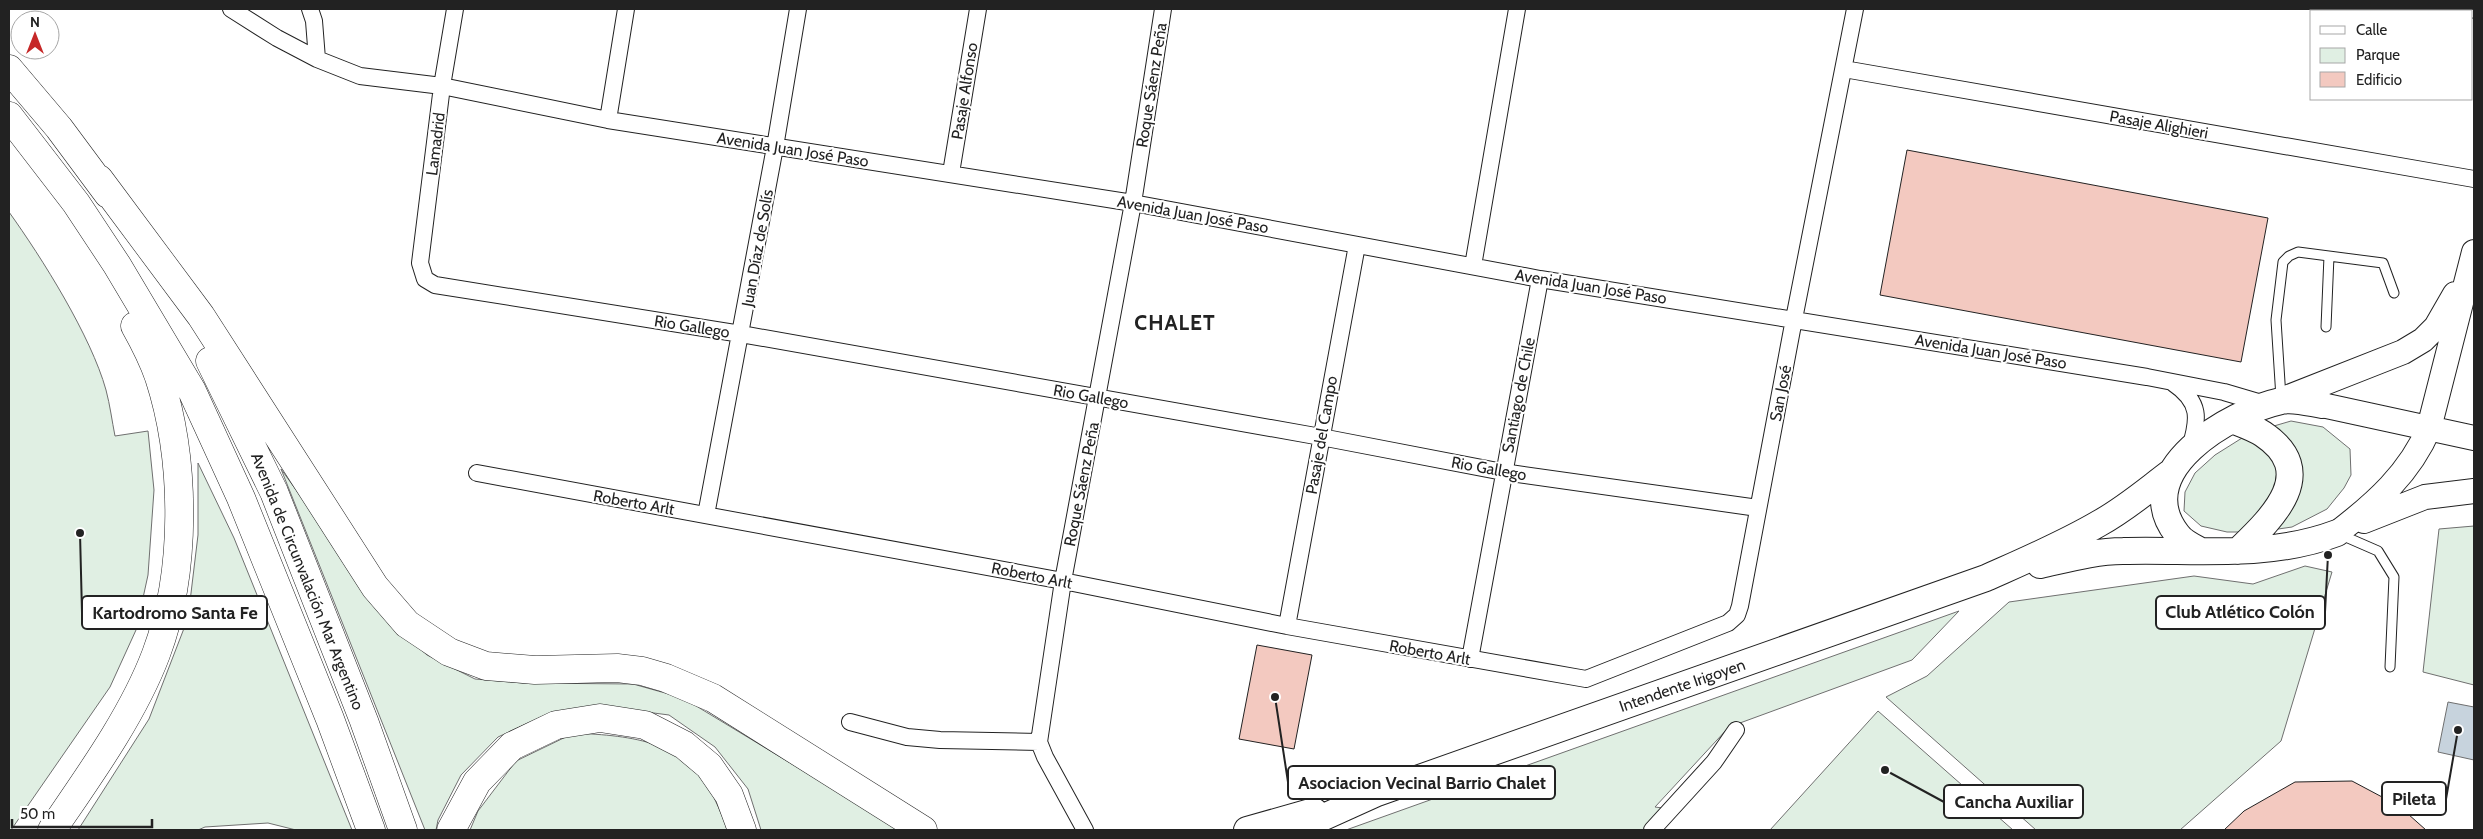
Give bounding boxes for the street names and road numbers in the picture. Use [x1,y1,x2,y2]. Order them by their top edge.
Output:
street label: Roque Sáenz Peña [1132,21,1171,149]
street label: Pasaje Alfonso [947,41,982,141]
street label: Pasaje Alighieri [2108,106,2210,143]
street label: Lamadrid [422,111,449,177]
street label: Avenida Juan José Paso [716,128,870,171]
street label: Juan Díaz de Solís [738,188,777,309]
street label: Avenida Juan José Paso [1116,192,1270,237]
street label: Avenida Juan José Paso [1514,265,1668,308]
street label: Rio Gallego [653,311,731,342]
street label: Avenida Juan José Paso [1914,330,2068,373]
street label: Santiago de Chile [1498,336,1539,454]
street label: San José [1766,363,1795,423]
street label: Pasaje del Campo [1302,374,1341,496]
street label: Rio Gallego [1052,381,1130,412]
street label: Roque Sáenz Peña [1060,420,1103,548]
street label: Avenida de Circunvalación Mar Argentino [247,450,368,713]
street label: Rio Gallego [1450,453,1528,484]
street label: Roberto Arlt [592,486,677,519]
street label: Roberto Arlt [990,558,1075,593]
street label: Roberto Arlt [1388,636,1473,669]
street label: Intendente Irigoyen [1617,655,1748,716]

